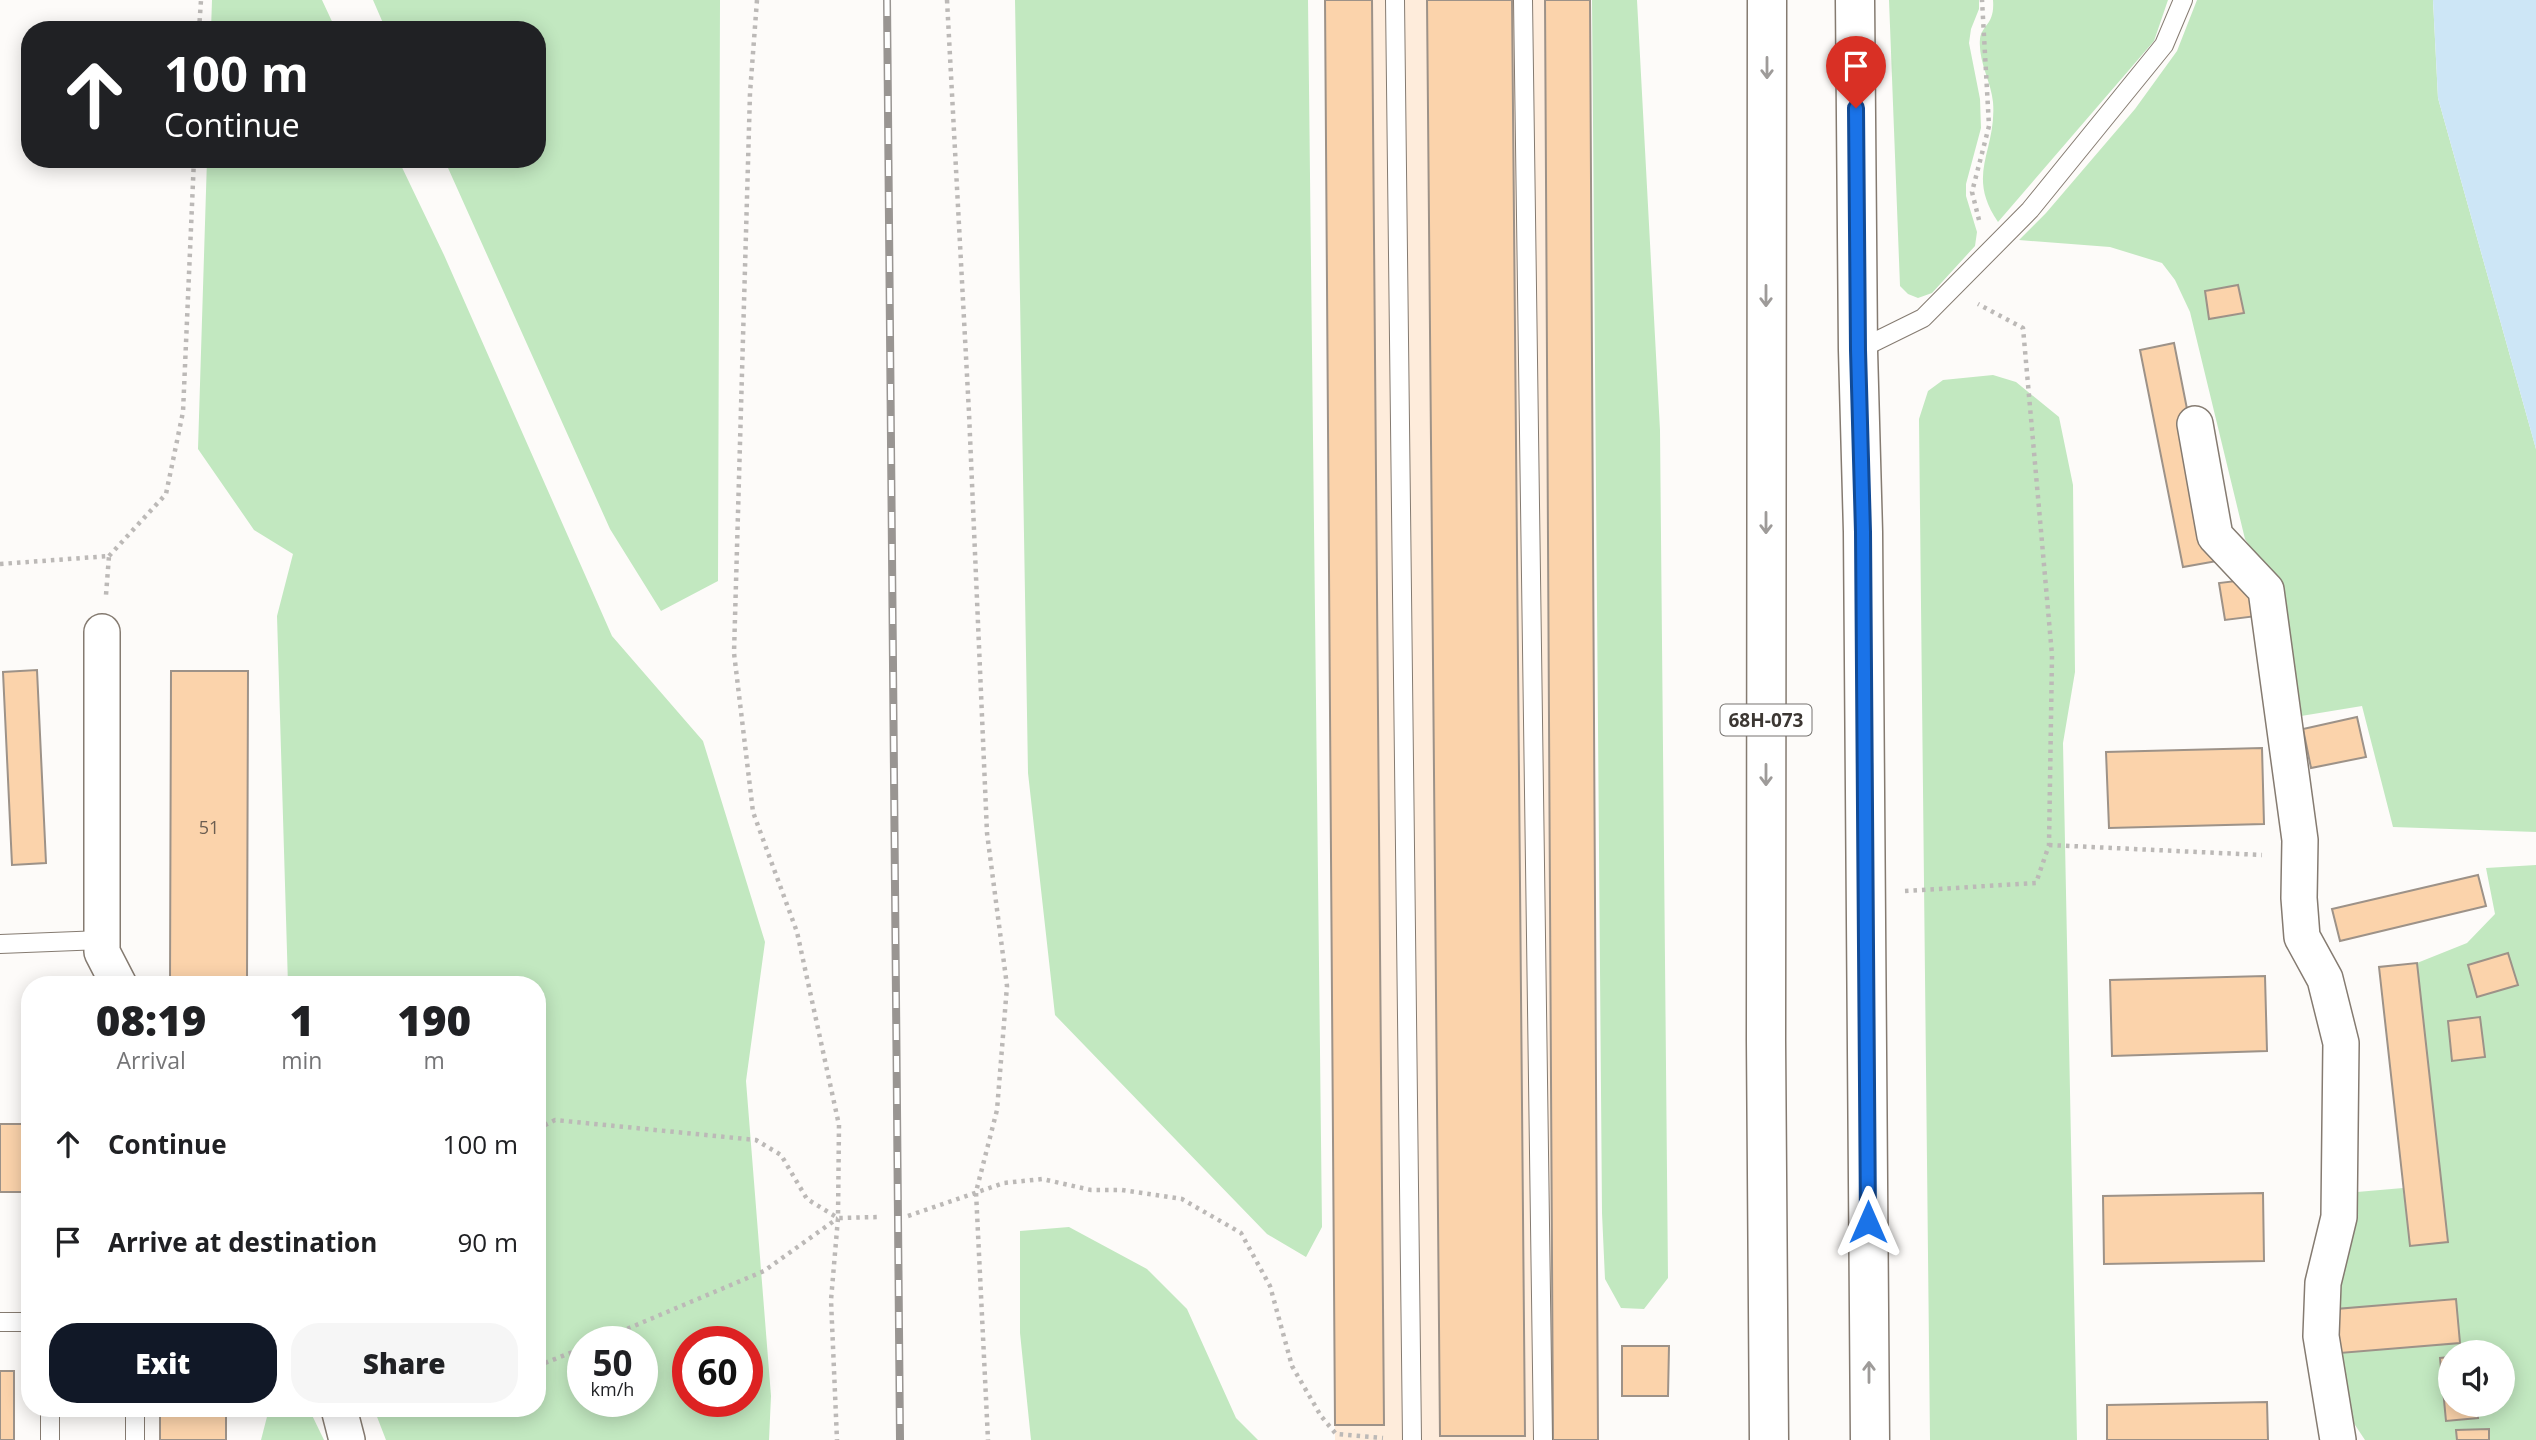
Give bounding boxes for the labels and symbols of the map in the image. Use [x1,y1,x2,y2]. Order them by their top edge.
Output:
pin [1826,36,1886,108]
one-way arrow [1760,56,1774,79]
one-way arrow [1759,284,1773,307]
one-way arrow [1759,511,1773,534]
road number: 68Н-073 [1720,705,1812,736]
one-way arrow [1759,763,1773,786]
house number: 51 [199,815,219,839]
position arrow [1831,1185,1905,1259]
speed limit sign: 60 [672,1326,763,1417]
one-way arrow [1862,1361,1876,1384]

